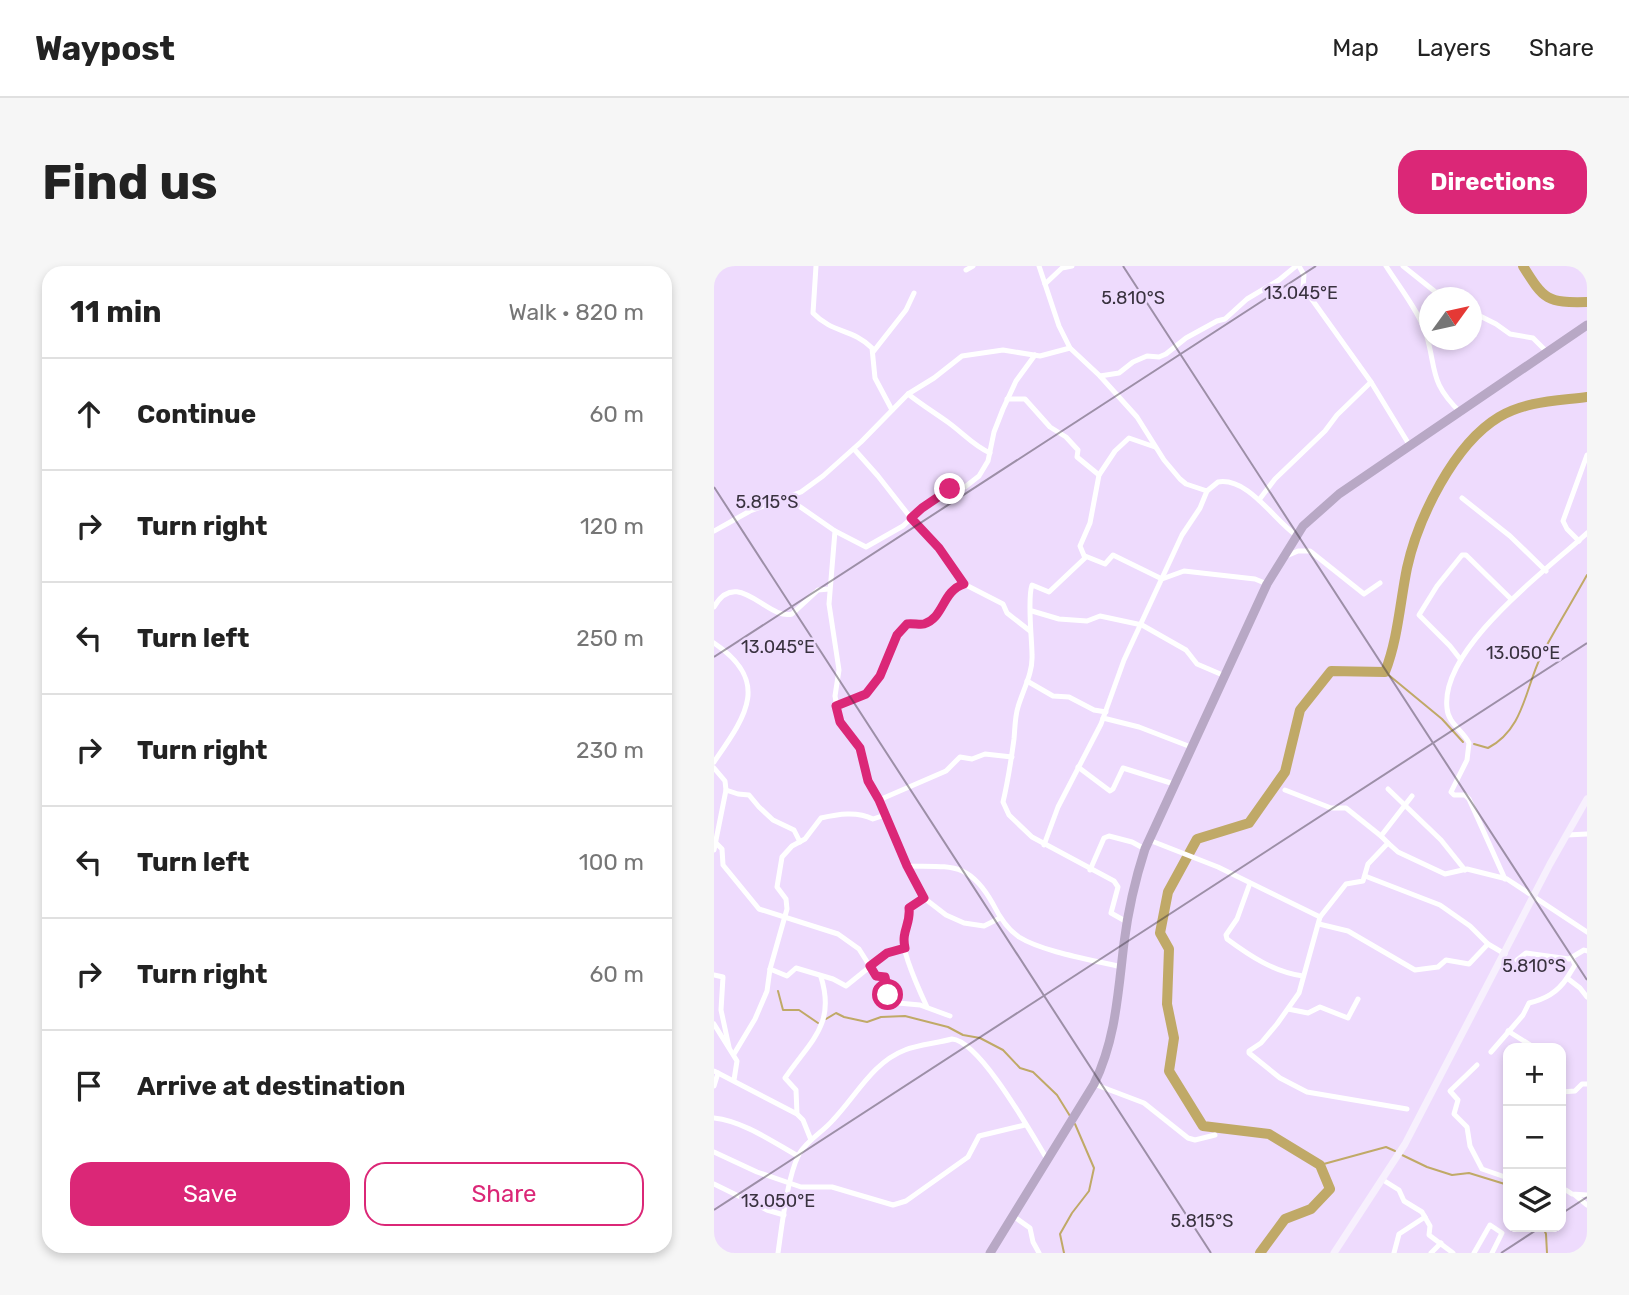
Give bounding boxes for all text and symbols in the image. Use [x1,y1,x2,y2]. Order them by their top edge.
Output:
text: Waypost [35,29,175,68]
text: Map [1332,34,1379,62]
text: Layers [1417,34,1491,62]
text: Share [1529,34,1594,62]
button: Directions [1398,150,1587,214]
text: Find us [42,153,218,211]
text: 13.045°E [1264,282,1338,304]
text: 5.810°S [1101,287,1165,309]
north arrow [1419,287,1482,350]
text: 11 min [70,294,162,330]
text: Walk · 820 m [508,298,644,326]
icon: ahead [70,395,108,433]
text: Continue [137,399,256,430]
text: 60 m [589,400,644,428]
route end [934,473,965,504]
text: 5.815°S [736,491,798,513]
icon: right [70,507,108,545]
text: Turn right [137,511,267,542]
text: 120 m [580,512,644,540]
icon: left [70,619,108,657]
text: Turn left [137,623,249,654]
text: 250 m [576,624,644,652]
text: 13.045°E [741,636,815,658]
text: 13.050°E [1486,642,1560,664]
icon: right [70,731,108,769]
text: Turn right [137,735,267,766]
text: 230 m [576,736,644,764]
icon: left [70,843,108,881]
text: Turn left [137,847,249,878]
text: 100 m [579,848,644,876]
icon: right [70,955,108,993]
text: 5.810°S [1502,955,1566,977]
text: Turn right [137,959,267,990]
text: 60 m [589,960,644,988]
route start [872,979,903,1010]
map controls [1503,1043,1566,1232]
button: + [1503,1043,1566,1106]
icon: arrive [70,1067,108,1105]
text: Arrive at destination [137,1071,405,1102]
button: − [1503,1106,1566,1169]
button: Save [70,1162,350,1226]
button: Share [364,1162,644,1226]
button: layers [1503,1169,1566,1232]
text: 13.050°E [741,1190,815,1212]
text: 5.815°S [1171,1210,1233,1232]

